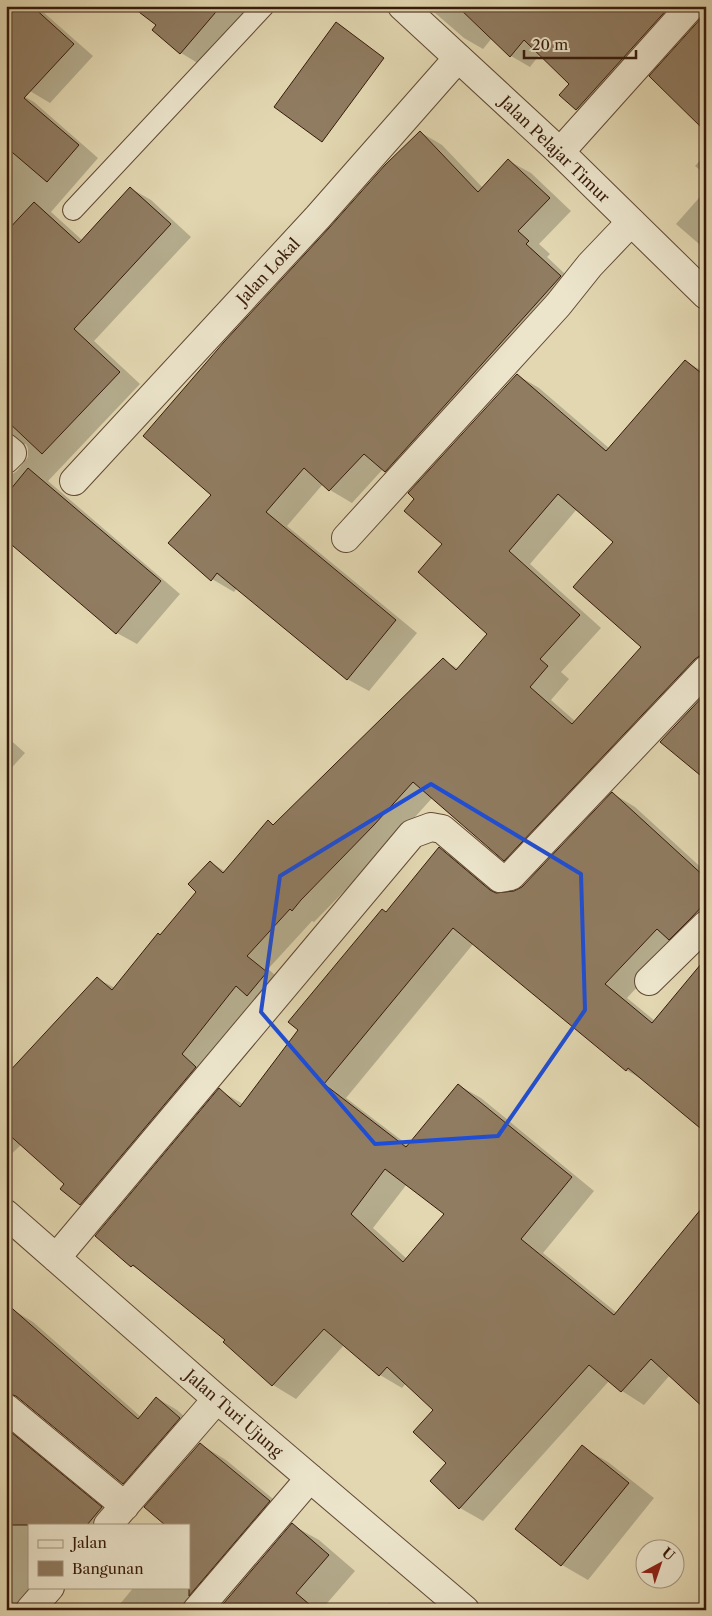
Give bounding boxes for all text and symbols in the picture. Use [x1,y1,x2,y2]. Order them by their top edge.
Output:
scale bar [524,28,637,60]
text: 20 m [532,35,568,54]
street label: Jalan Pelajar Timur [494,89,614,207]
street label: Jalan Lokal [230,233,304,311]
street label: Jalan Turi Ujung [179,1363,287,1461]
legend [28,1524,190,1588]
text: Jalan [70,1533,107,1552]
north arrow [634,1538,684,1588]
text: U [658,1543,679,1565]
text: Bangunan [72,1559,144,1578]

